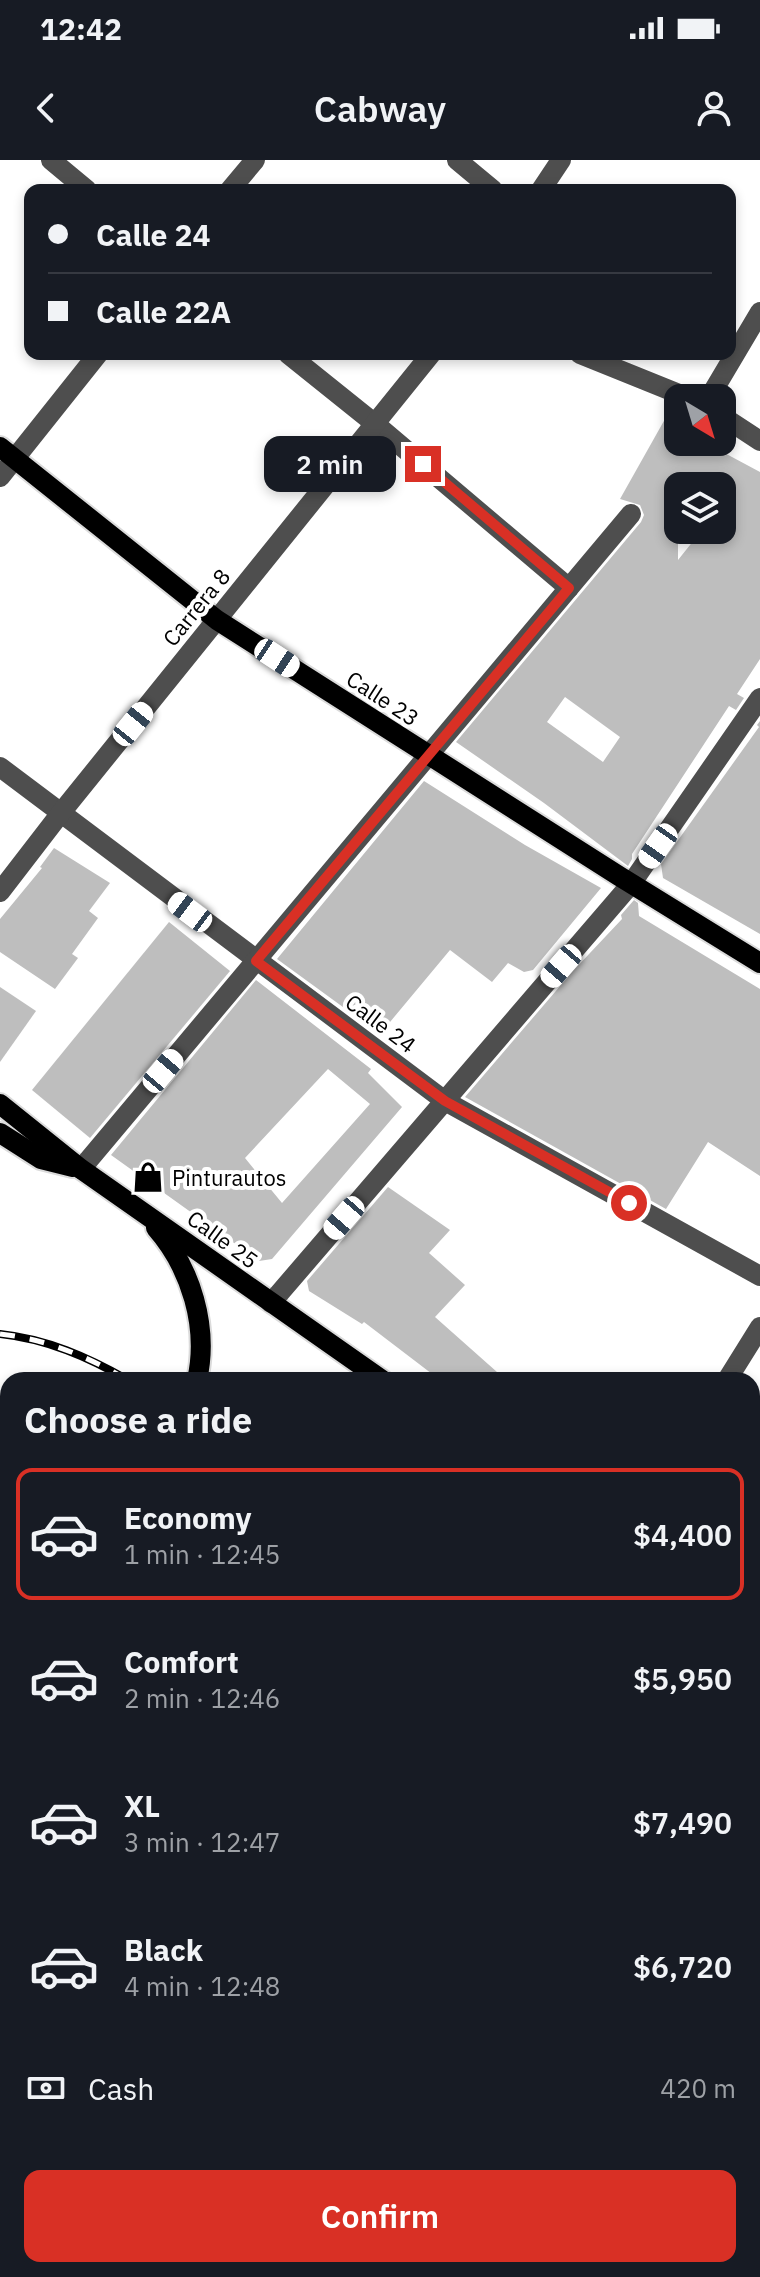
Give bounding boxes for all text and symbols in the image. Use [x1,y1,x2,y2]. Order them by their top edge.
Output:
text: 12:42 [40,9,122,48]
text: Cabway [314,85,446,132]
icon: back [24,86,68,130]
icon: person [692,86,736,130]
text: Calle 24 [96,215,210,254]
text: Calle 22A [96,292,231,331]
north arrow [664,384,736,456]
map controls [664,384,736,544]
callout: 2 min [263,436,395,492]
route end [405,446,441,482]
text: 2 min [296,447,364,481]
button: layers [664,472,736,544]
street label: Carrera 8 [156,562,236,652]
car [250,635,304,681]
street label: Calle 23 [341,664,425,732]
car [109,698,157,750]
car [634,819,682,873]
car [164,888,216,936]
car [536,940,586,992]
street label: Calle 24 [340,987,422,1059]
car [138,1045,188,1097]
shop icon: Pinturautos [131,1160,165,1194]
place label: Pinturautos [172,1163,286,1192]
route start [611,1185,647,1221]
car [319,1192,369,1244]
street label: Calle 25 [182,1203,264,1275]
text: Choose a ride [24,1396,252,1443]
icon: car [28,1498,100,1570]
text: Economy [124,1498,252,1537]
text: $4,400 [633,1515,732,1554]
text: 1 min · 12:45 [124,1537,280,1571]
icon: car [28,1642,100,1714]
text: Comfort [124,1642,239,1681]
text: $5,950 [633,1659,732,1698]
text: 2 min · 12:46 [124,1681,280,1715]
icon: car [28,1786,100,1858]
text: XL [124,1786,160,1825]
text: $7,490 [633,1803,732,1842]
text: 3 min · 12:47 [124,1825,280,1859]
icon: car [28,1930,100,2002]
text: Black [124,1930,203,1969]
text: $6,720 [633,1947,732,1986]
text: 4 min · 12:48 [124,1969,280,2003]
icon: cash [24,2066,68,2110]
text: Cash [88,2069,154,2108]
text: 420 m [660,2071,736,2105]
button: Confirm [24,2170,736,2262]

